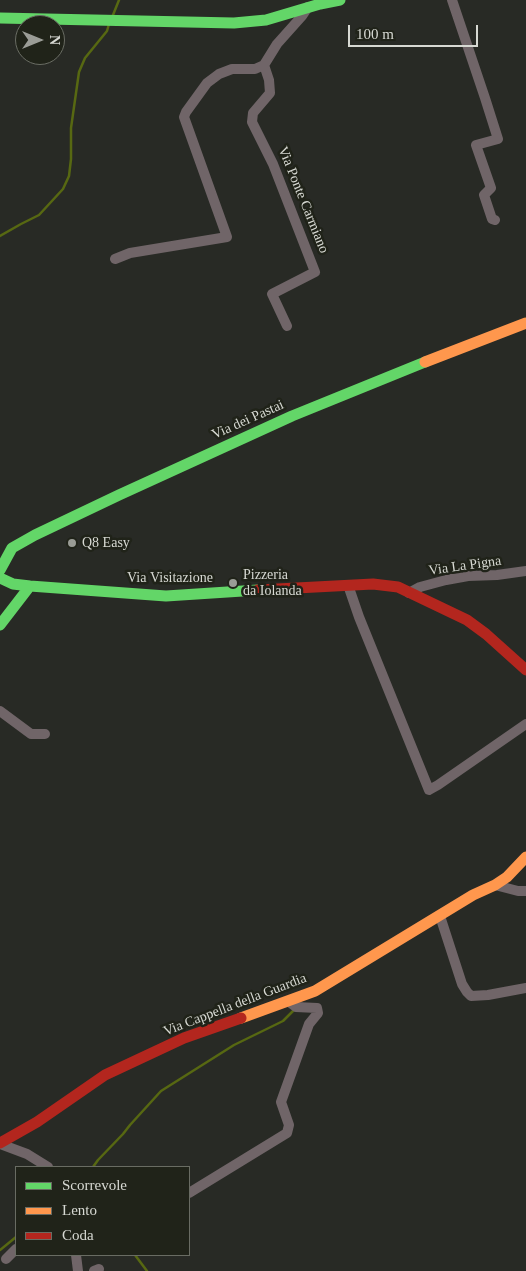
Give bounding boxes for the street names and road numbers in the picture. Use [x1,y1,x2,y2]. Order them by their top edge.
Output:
street label: Via Ponte Carmiano [274,144,332,256]
street label: Via dei Pastai [209,397,287,443]
street label: Via La Pigna [428,553,502,579]
street label: Via Visitazione [127,570,213,586]
street label: Via Cappella della Guardia [161,970,309,1040]

